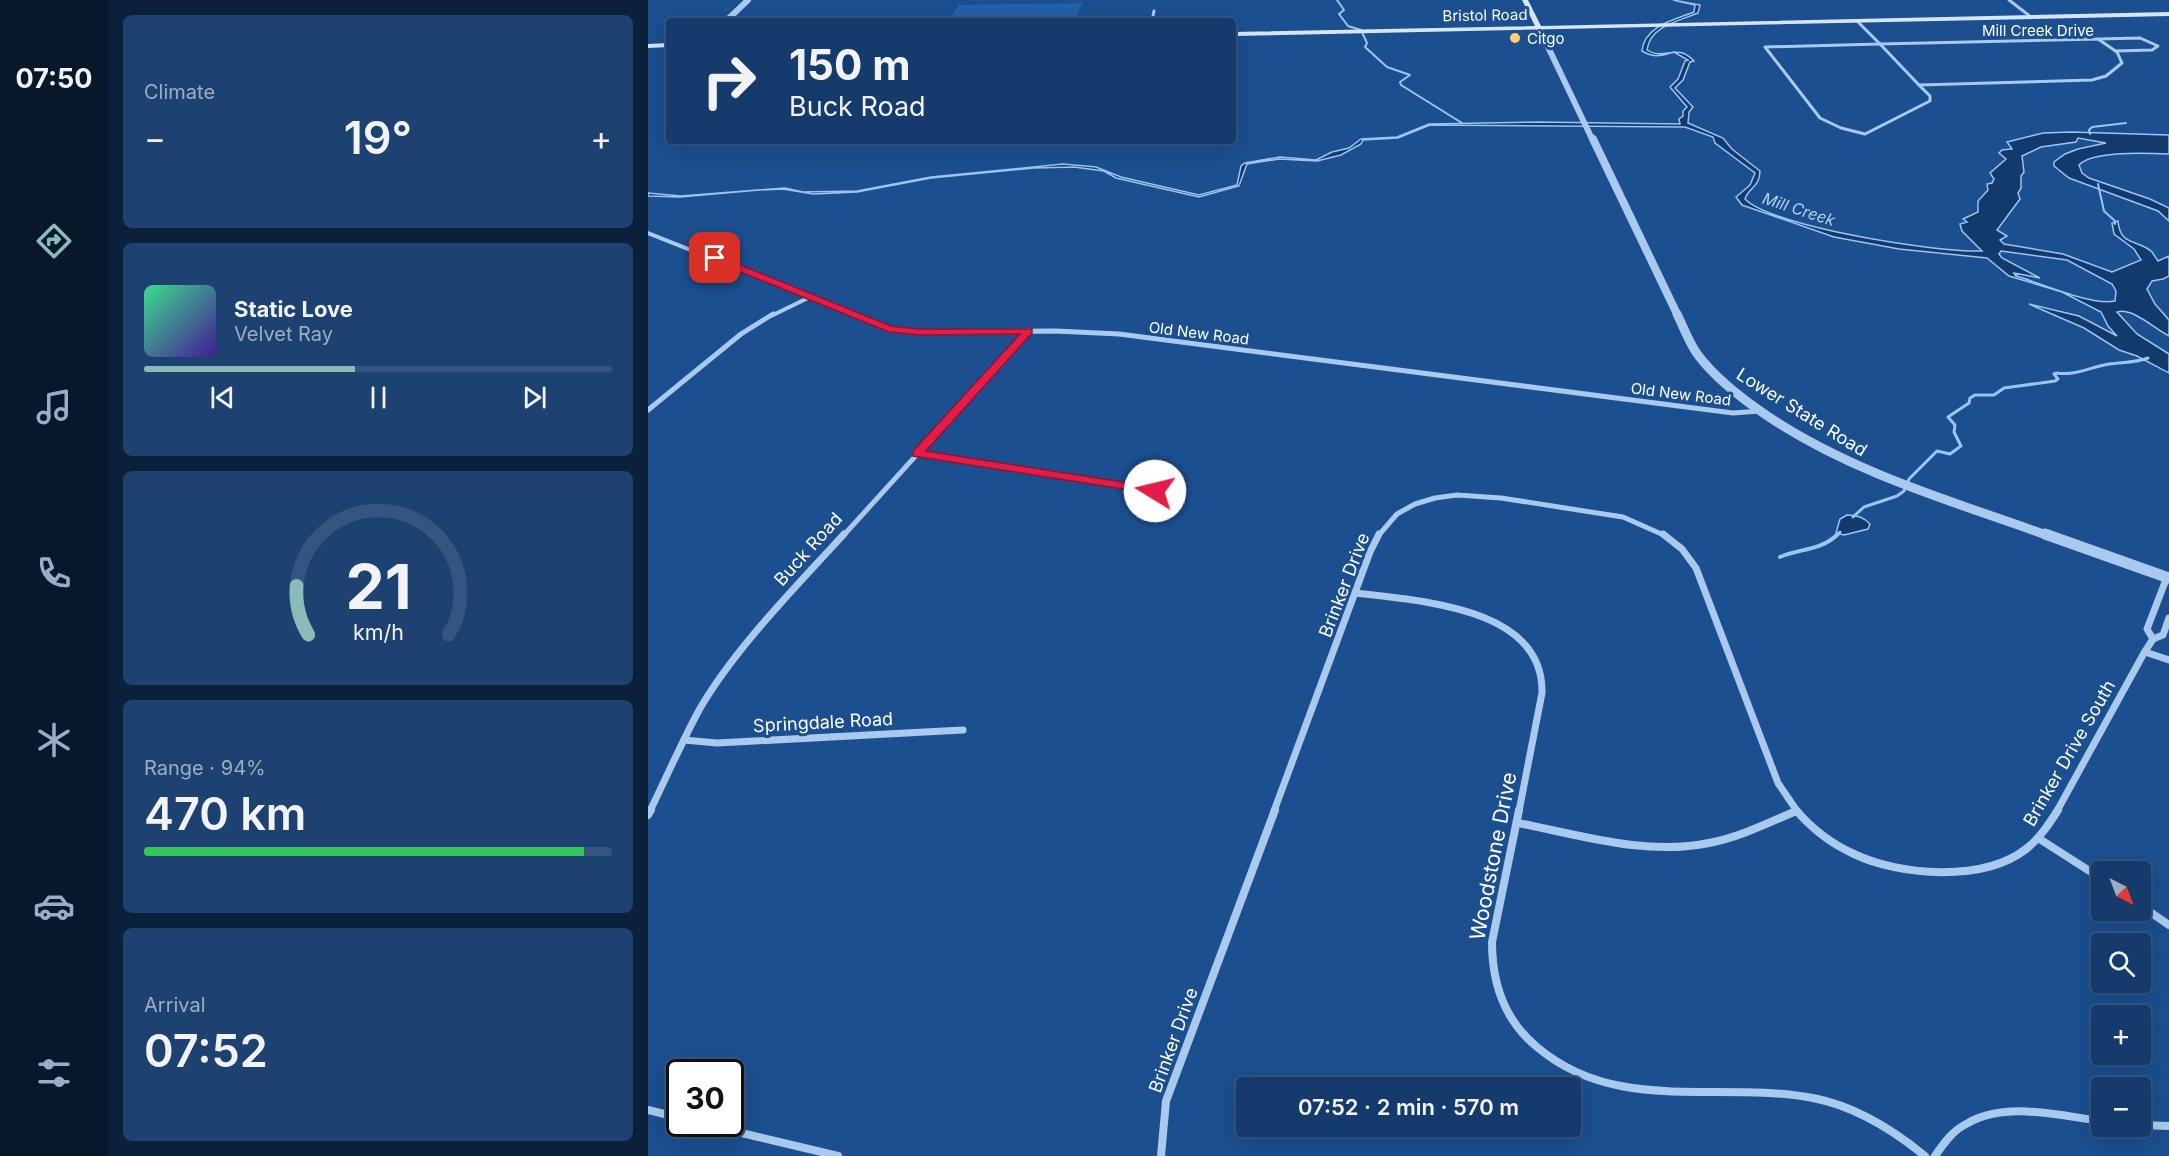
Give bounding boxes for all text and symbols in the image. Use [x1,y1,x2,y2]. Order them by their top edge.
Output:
street label: Bristol Road [1442,5,1528,25]
street label: Mill Creek Drive [1982,21,2094,40]
place label: Citgo [1527,29,1565,48]
marker: Citgo [1508,31,1522,45]
text: 150 m [789,39,911,90]
icon: right [690,42,768,120]
text: 07:50 [16,62,92,95]
text: Climate [144,80,215,104]
text: Buck Road [789,90,926,123]
text: 19° [344,110,412,165]
text: − [144,118,166,158]
text: + [590,118,612,158]
water label: Mill Creek [1760,188,1838,230]
icon: directions [33,220,75,262]
pin [689,232,740,283]
icon: arrive [698,241,731,274]
text: Static Love [234,296,353,322]
street label: Old New Road [1148,317,1250,349]
text: Velvet Ray [234,322,333,346]
street label: Lower State Road [1733,363,1871,461]
street label: Old New Road [1630,378,1732,410]
icon: previous [206,381,239,414]
icon: pause [362,381,395,414]
icon: next [518,381,551,414]
icon: music [33,386,75,428]
position arrow [1123,459,1187,523]
street label: Buck Road [770,508,846,590]
street label: Brinker Drive [1314,530,1374,640]
text: 21 [345,549,411,624]
icon: phone [33,552,75,594]
text: km/h [353,619,403,645]
street label: Brinker Drive South [2019,676,2119,830]
street label: Springdale Road [752,708,894,736]
icon: climate [33,719,75,761]
text: Range · 94% [144,756,266,780]
street label: Woodstone Drive [1464,770,1522,942]
text: 470 km [144,786,306,841]
north arrow [2091,861,2151,921]
map controls [2091,861,2151,1137]
icon: car [33,885,75,927]
button: search [2091,933,2151,993]
street label: Brinker Drive [1144,985,1202,1095]
text: Arrival [144,993,206,1017]
button: + [2091,1005,2151,1065]
text: 07:52 [144,1023,268,1078]
icon: filters [33,1052,75,1094]
speed limit sign: 30 [666,1059,744,1137]
button: − [2091,1077,2151,1137]
text: 07:52 · 2 min · 570 m [1298,1094,1519,1120]

